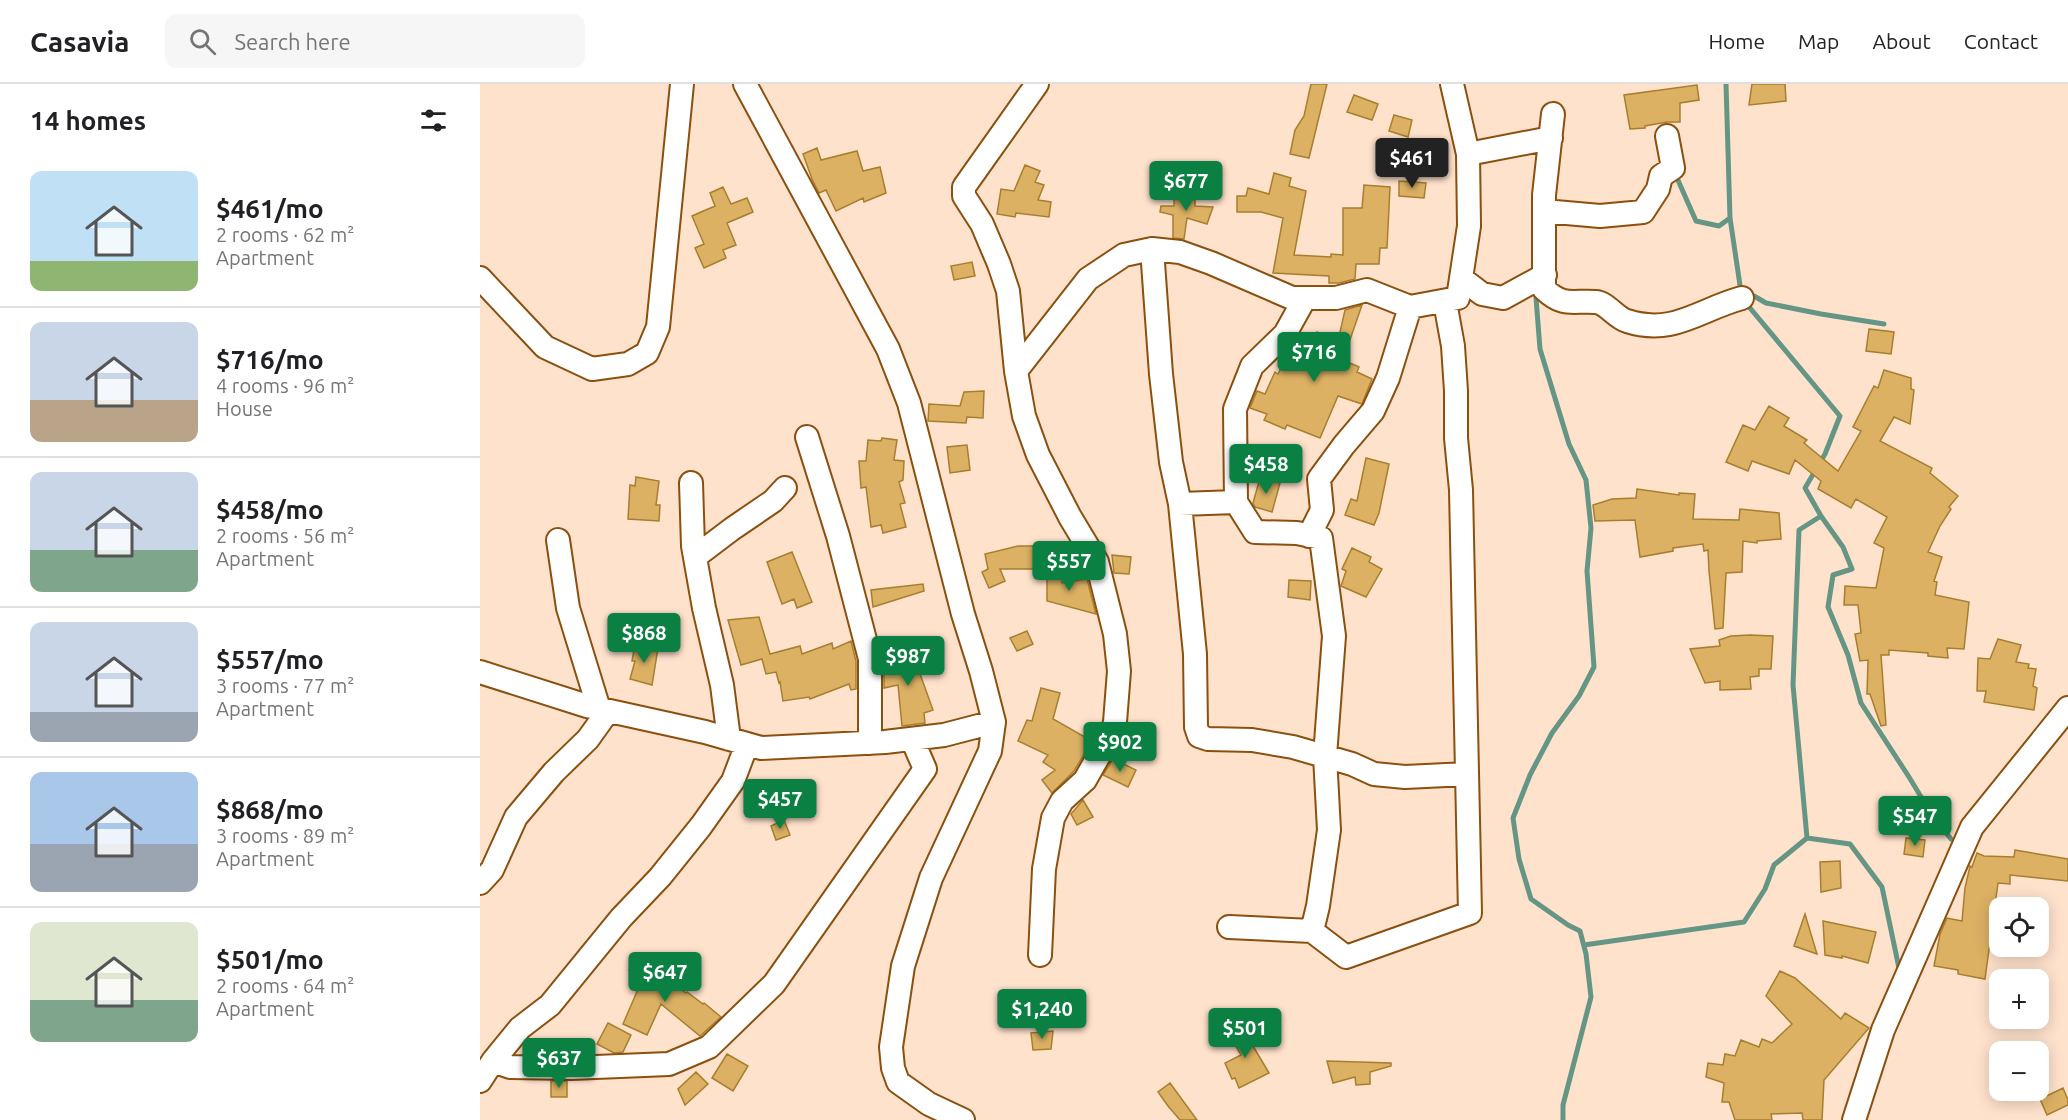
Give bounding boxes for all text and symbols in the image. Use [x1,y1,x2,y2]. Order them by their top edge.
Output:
search box [165,14,585,68]
icon: search [186,25,219,58]
text: Casavia [30,26,129,57]
text: Search here [234,29,351,54]
text: Home [1708,29,1765,53]
text: Map [1798,29,1839,53]
text: About [1872,29,1931,53]
text: Contact [1964,29,2038,53]
icon: filters [417,104,450,137]
text: 14 homes [30,106,146,135]
pin: $461 [1376,138,1448,189]
text: $461 [1389,146,1435,169]
pin: $677 [1150,161,1222,212]
text: $677 [1163,169,1209,192]
text: $461/mo [216,194,324,223]
icon: home [78,195,150,267]
text: 2 rooms · 62 m² [216,223,354,246]
text: Apartment [216,246,314,269]
pin: $716 [1278,332,1350,383]
text: $716 [1291,340,1337,363]
text: $716/mo [216,345,324,374]
icon: home [78,346,150,418]
text: 4 rooms · 96 m² [216,374,354,397]
text: House [216,397,273,420]
pin: $458 [1230,444,1302,495]
text: $458 [1243,452,1289,475]
text: $458/mo [216,495,324,524]
icon: home [78,496,150,568]
text: 2 rooms · 56 m² [216,524,354,547]
pin: $557 [1033,541,1105,592]
text: Apartment [216,547,314,570]
text: $557 [1046,549,1092,572]
pin: $868 [608,613,680,664]
text: $868 [621,621,667,644]
pin: $987 [872,636,944,687]
text: $987 [885,644,931,667]
text: $557/mo [216,645,324,674]
icon: home [78,646,150,718]
text: 3 rooms · 77 m² [216,674,354,697]
text: Apartment [216,697,314,720]
pin: $902 [1084,722,1156,773]
text: $902 [1097,730,1143,753]
pin: $457 [744,779,816,830]
text: $457 [757,787,803,810]
text: $868/mo [216,795,324,824]
icon: home [78,796,150,868]
pin: $547 [1879,796,1951,847]
text: $547 [1892,804,1938,827]
text: 3 rooms · 89 m² [216,824,354,847]
text: Apartment [216,847,314,870]
map controls [1989,897,2049,1101]
button: locate [1989,897,2049,957]
text: $501/mo [216,945,324,974]
icon: home [78,946,150,1018]
pin: $647 [629,952,701,1003]
text: $647 [642,960,688,983]
button: + [1989,969,2049,1029]
text: 2 rooms · 64 m² [216,974,354,997]
pin: $1,240 [993,989,1091,1040]
text: Apartment [216,997,314,1020]
text: $1,240 [1011,997,1073,1020]
pin: $501 [1209,1008,1281,1059]
text: $501 [1222,1016,1268,1039]
pin: $637 [523,1038,595,1089]
button: − [1989,1041,2049,1101]
text: $637 [536,1046,582,1069]

